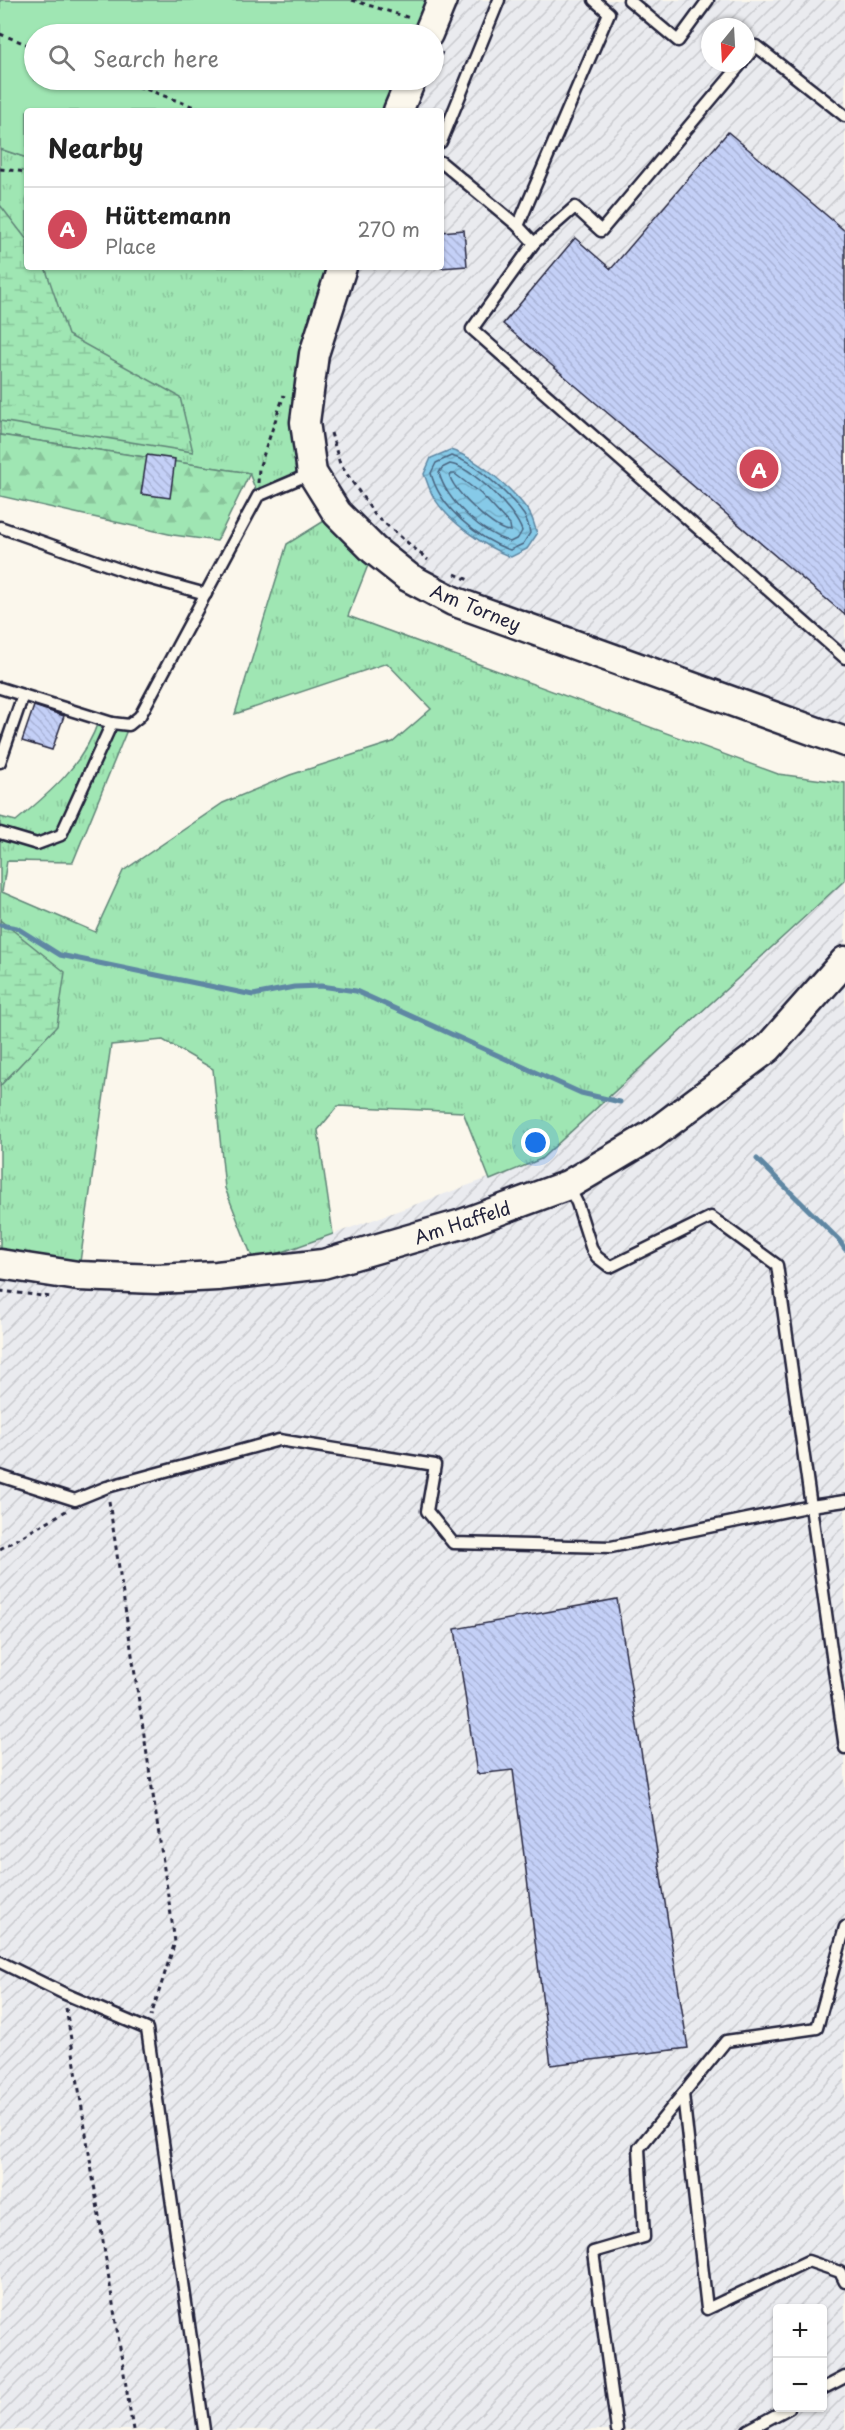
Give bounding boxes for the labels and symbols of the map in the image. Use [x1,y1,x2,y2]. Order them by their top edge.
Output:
north arrow [701,18,755,72]
pin: A [740,446,778,492]
street label: Am Torney [427,577,525,637]
your location [521,1128,550,1157]
street label: Am Haffeld [410,1194,514,1250]

